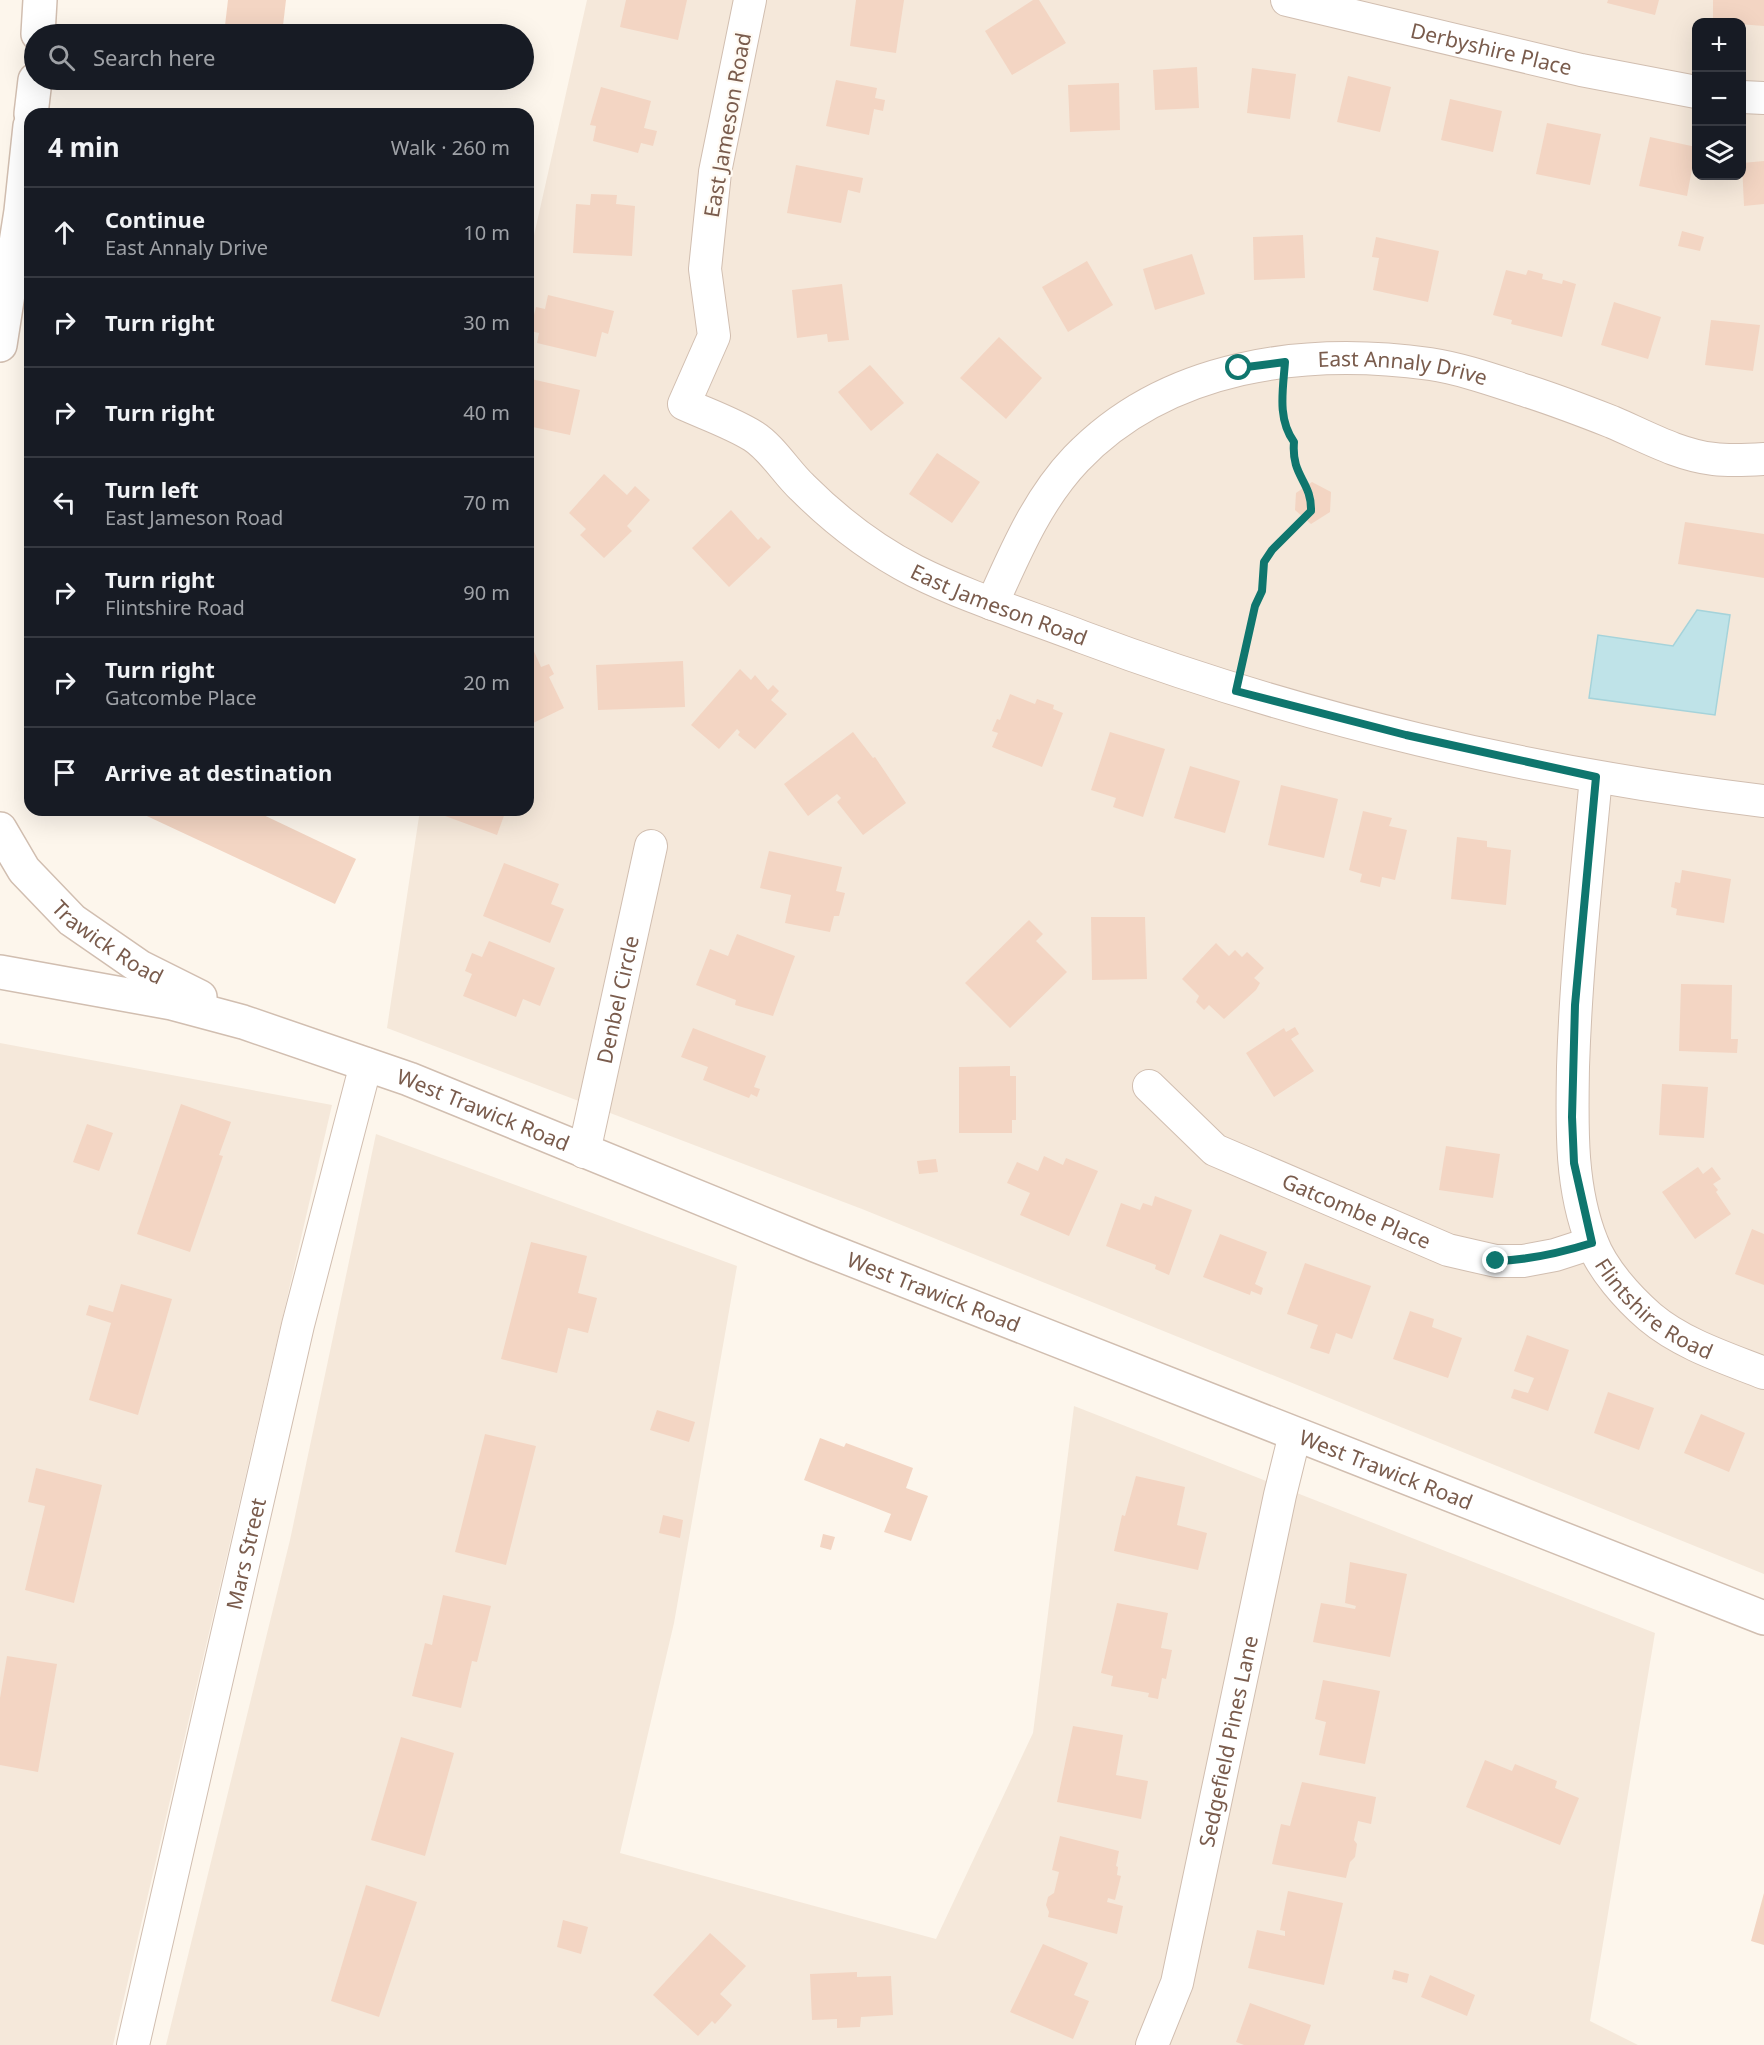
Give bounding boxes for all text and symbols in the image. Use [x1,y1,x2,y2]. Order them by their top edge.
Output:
street label: Derbyshire Place [1408,16,1575,81]
map controls [1692,18,1746,180]
button: + [1692,18,1746,72]
search box [24,24,534,90]
street label: East Jameson Road [697,30,757,220]
icon: search [45,41,78,74]
text: Search here [93,42,215,72]
button: − [1692,72,1746,126]
button: layers [1692,126,1746,180]
text: 4 min [48,129,120,165]
text: Walk · 260 m [391,134,510,161]
text: Continue [105,204,205,234]
icon: ahead [48,216,81,249]
text: 10 m [463,219,510,246]
text: East Annaly Drive [105,234,268,261]
icon: right [48,306,81,339]
text: Turn right [105,307,215,337]
text: 30 m [463,309,510,336]
street label: East Annaly Drive [1317,344,1491,391]
route start [1225,354,1251,380]
icon: right [48,396,81,429]
text: Turn right [105,397,215,427]
text: 40 m [463,399,510,426]
text: Turn left [105,474,199,504]
icon: left [48,486,81,519]
text: 70 m [463,489,510,516]
text: East Jameson Road [105,504,283,531]
street label: East Jameson Road [906,557,1091,652]
text: Turn right [105,564,215,594]
icon: right [48,576,81,609]
text: 90 m [463,579,510,606]
text: Flintshire Road [105,594,245,621]
text: Turn right [105,654,215,684]
icon: right [48,666,81,699]
text: 20 m [463,669,510,696]
text: Gatcombe Place [105,684,257,711]
icon: arrive [48,756,81,789]
text: Arrive at destination [105,757,332,787]
street label: Trawick Road [46,894,168,990]
street label: Denbel Circle [590,933,645,1066]
street label: West Trawick Road [393,1062,574,1157]
street label: Gatcombe Place [1278,1166,1435,1255]
street label: West Trawick Road [843,1245,1024,1338]
route end [1482,1247,1508,1273]
street label: Flintshire Road [1589,1253,1717,1365]
street label: West Trawick Road [1295,1423,1477,1516]
street label: Mars Street [219,1495,272,1612]
street label: Sedgefield Pines Lane [1192,1633,1264,1850]

